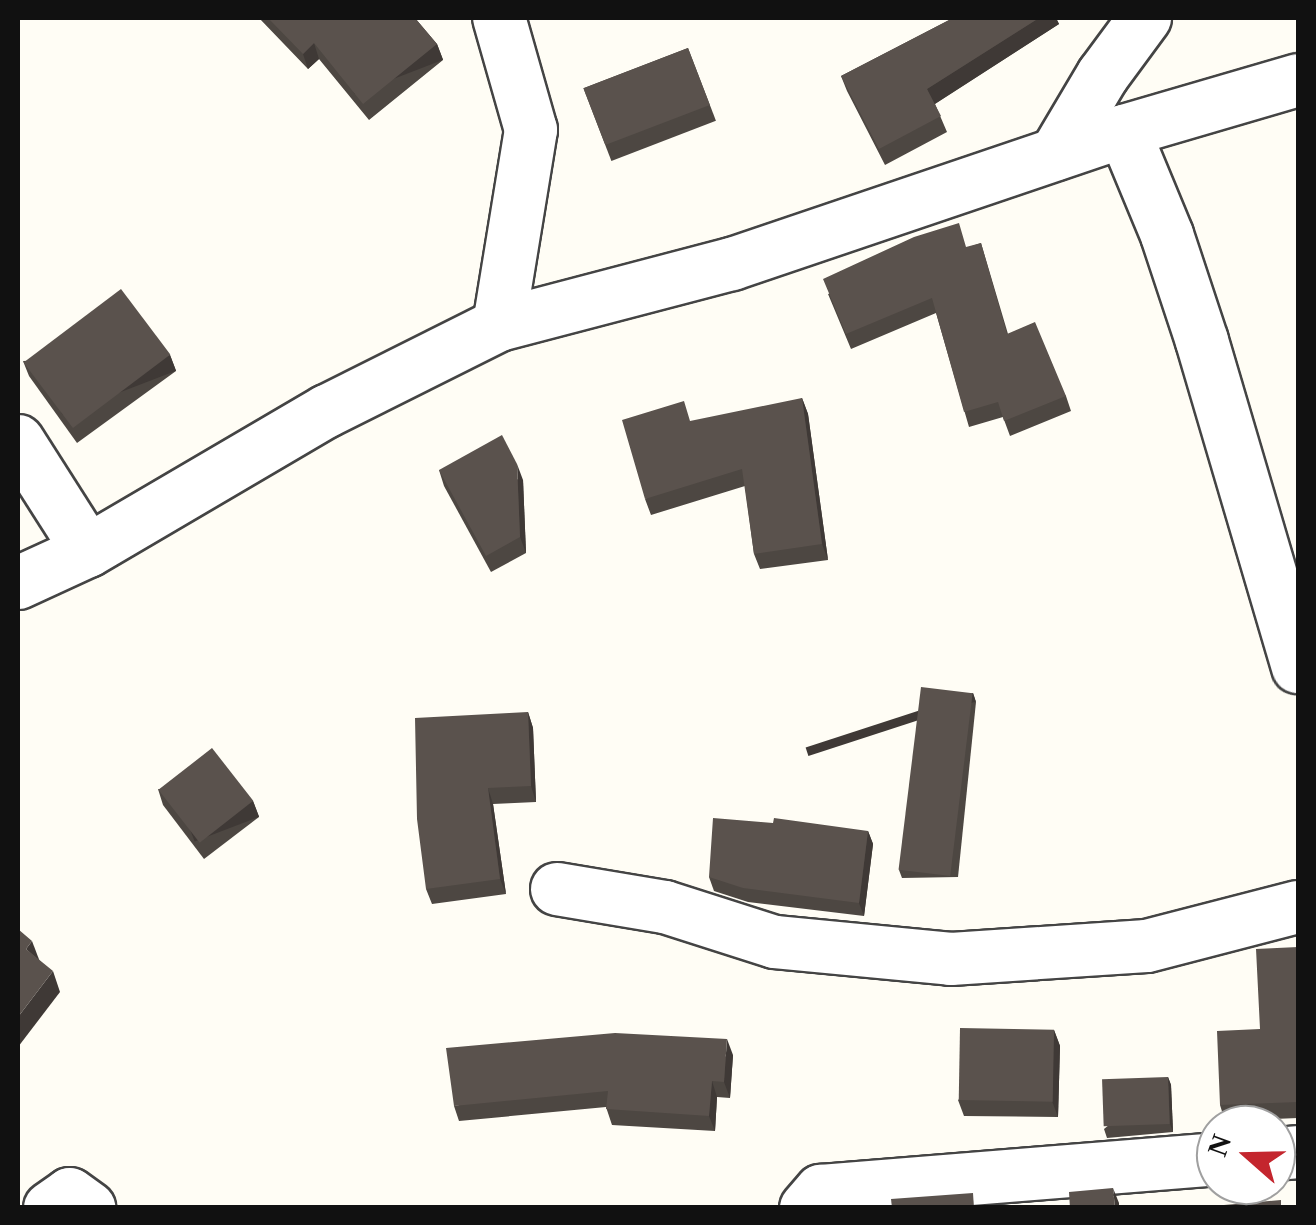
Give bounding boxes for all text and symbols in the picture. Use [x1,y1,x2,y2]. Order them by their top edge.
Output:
north arrow [1196,1105,1296,1205]
text: N [1201,1130,1237,1160]

